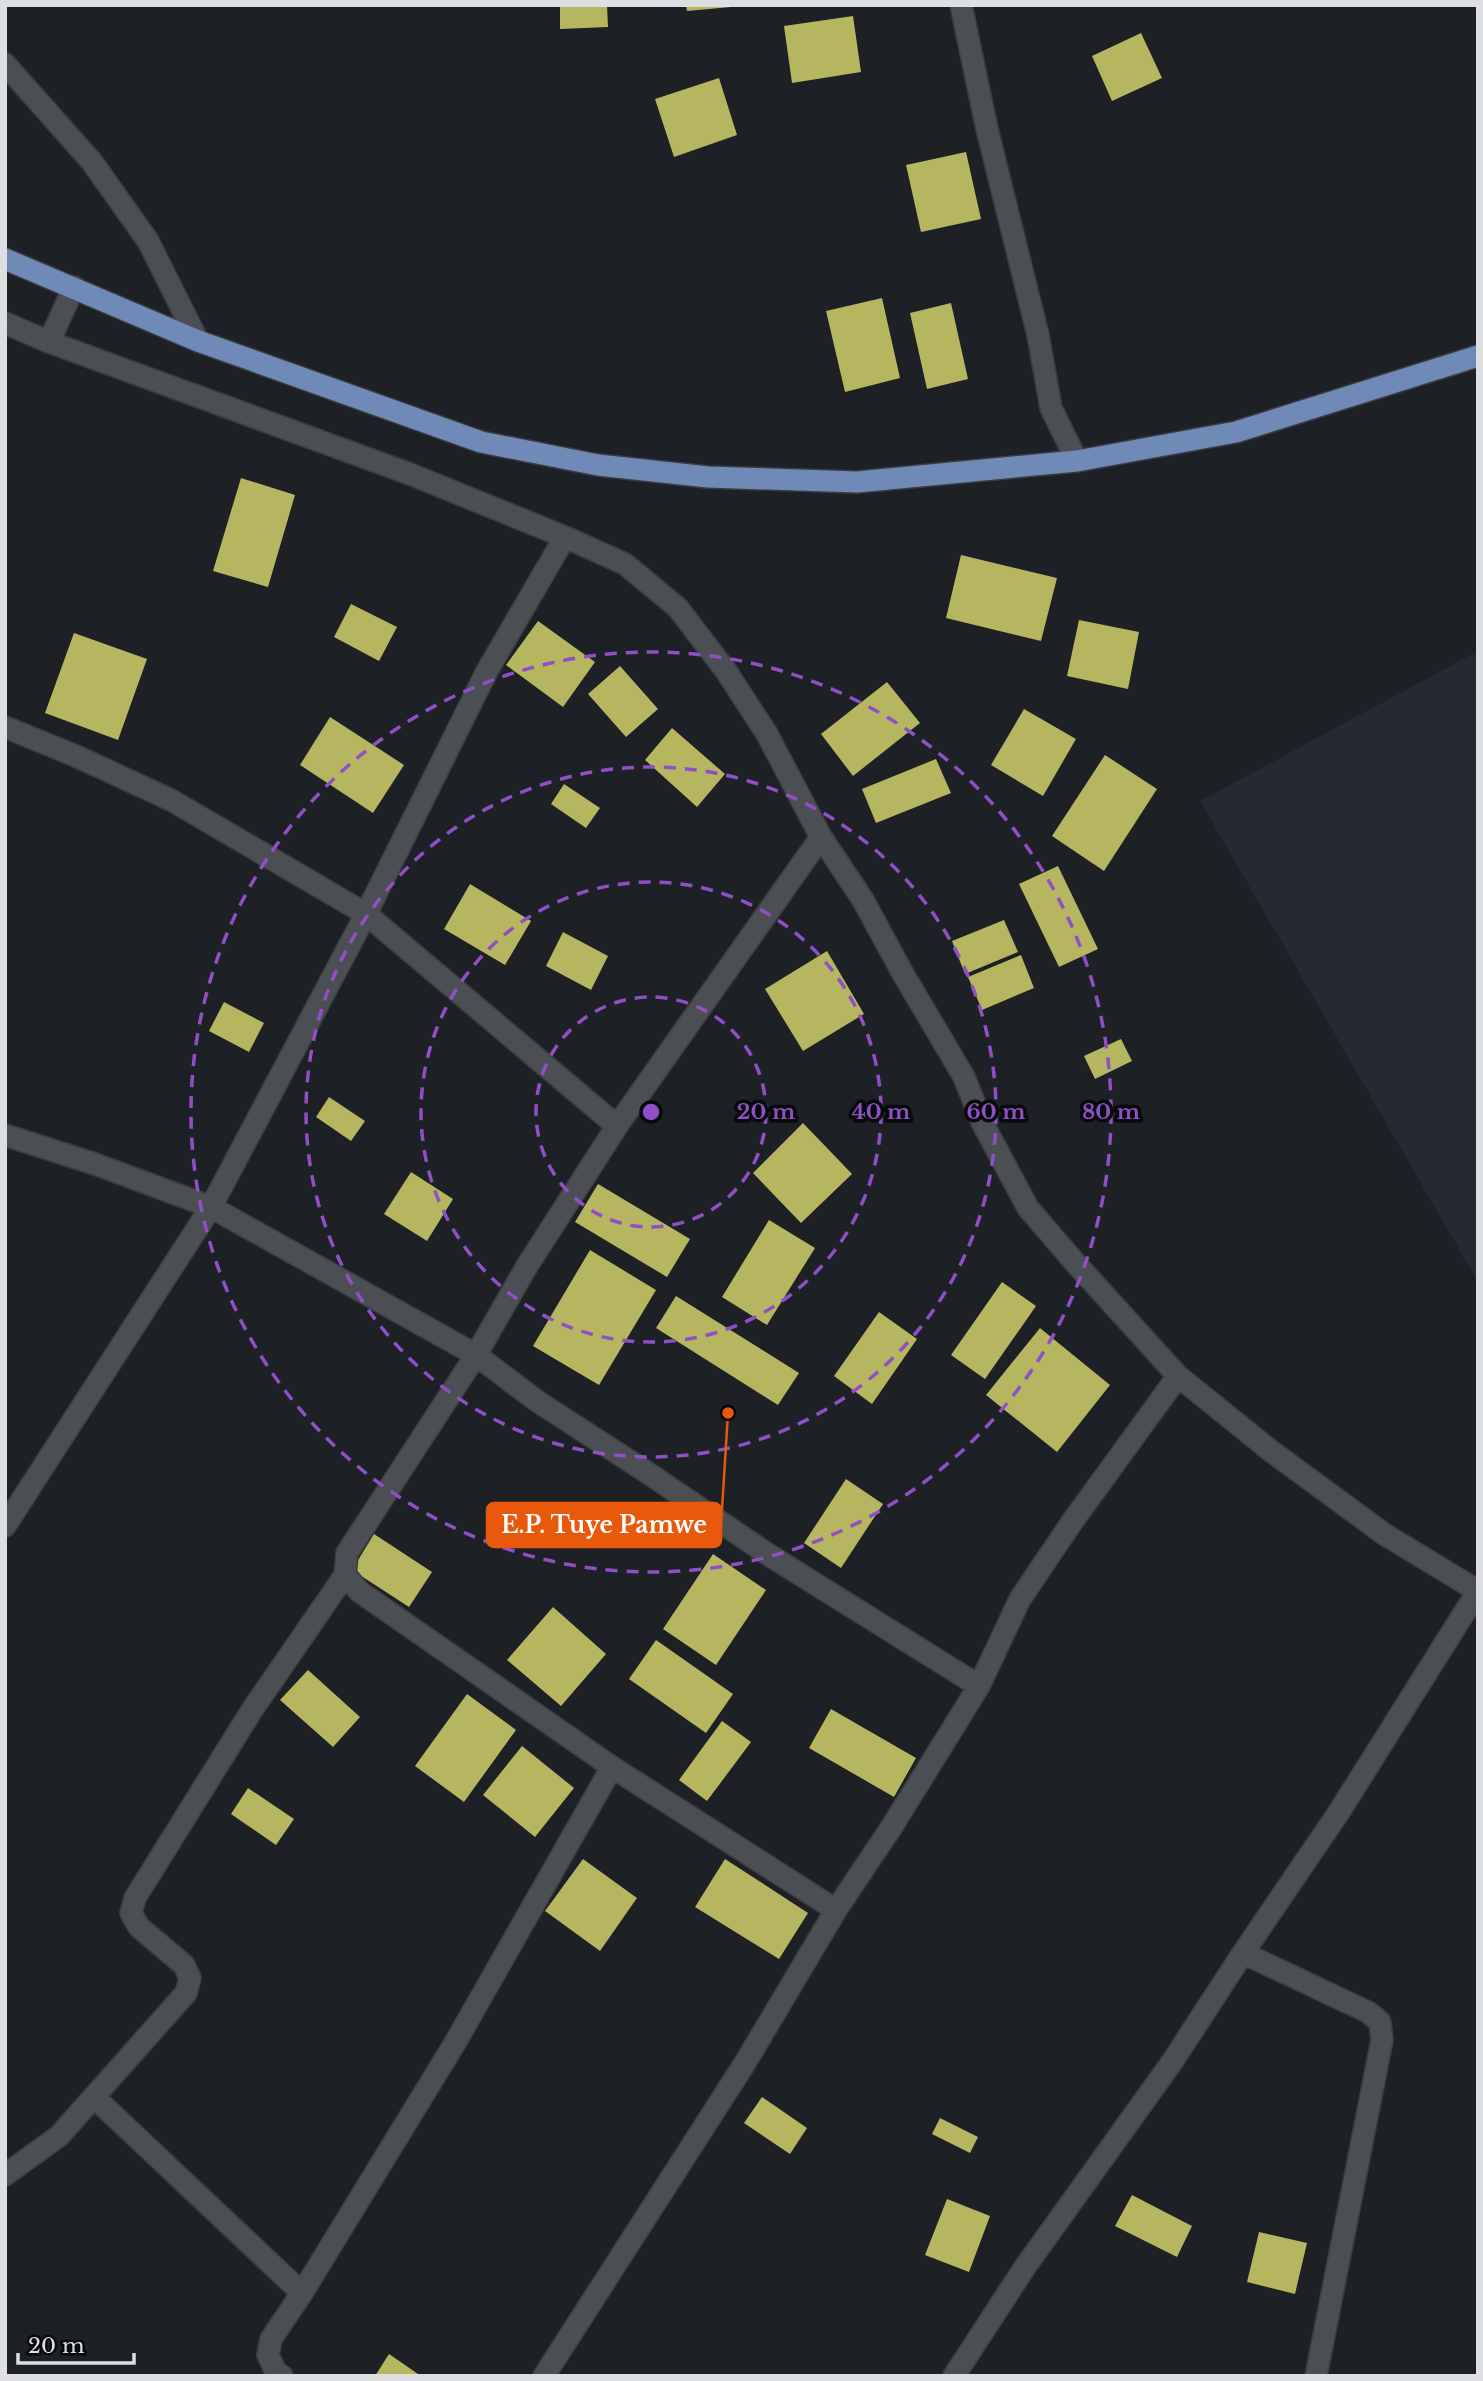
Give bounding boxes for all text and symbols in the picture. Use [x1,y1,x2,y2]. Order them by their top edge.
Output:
text: 20 m [737,1099,795,1125]
text: 40 m [852,1099,910,1125]
text: 60 m [967,1099,1025,1125]
text: 80 m [1082,1099,1140,1125]
centre of rings [639,1100,663,1124]
callout: E.P. Tuye Pamwe [487,1503,721,1547]
text: E.P. Tuye Pamwe [501,1511,707,1539]
scale bar [18,2322,133,2366]
text: 20 m [28,2333,85,2359]

